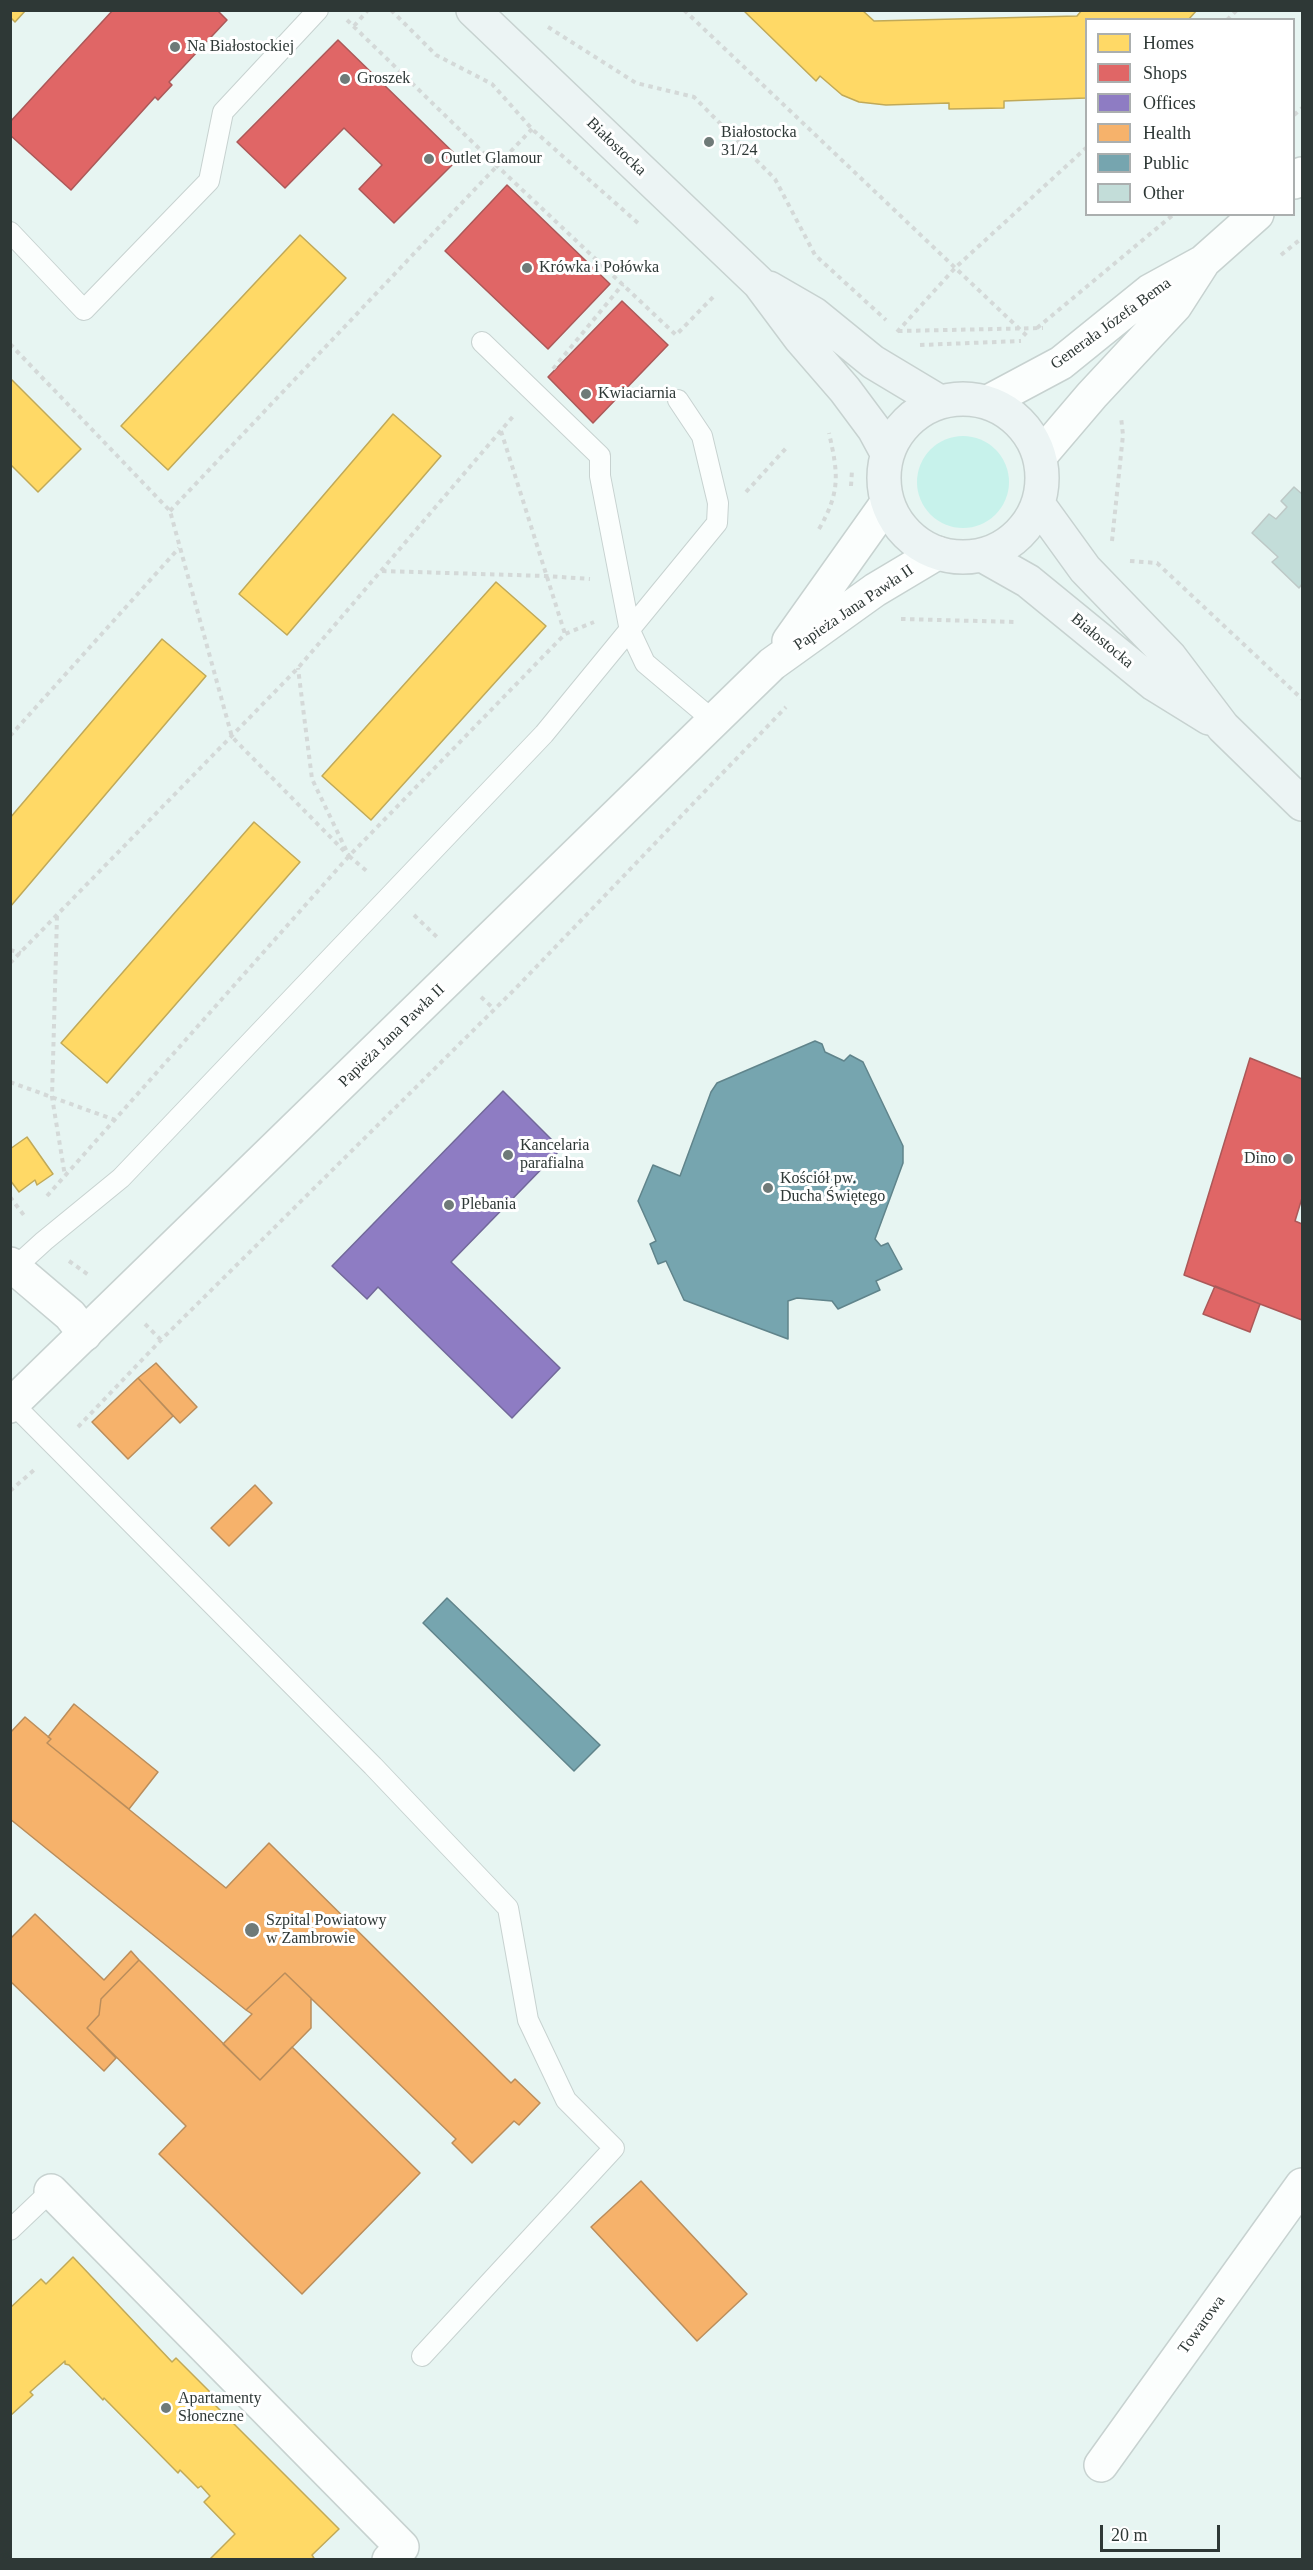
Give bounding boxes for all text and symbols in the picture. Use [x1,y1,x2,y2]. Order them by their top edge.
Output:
legend [1085,18,1295,216]
text: Homes [1143,33,1194,53]
place label: Na Białostockiej [187,37,294,57]
marker: Na Białostockiej [168,40,182,54]
text: Shops [1143,63,1187,83]
place label: Groszek [357,69,410,89]
marker: Groszek [338,72,352,86]
text: Offices [1143,93,1196,113]
street label: Białostocka [582,114,650,180]
place label: Białostocka 31/24 [721,123,797,161]
text: Health [1143,123,1191,143]
marker: Białostocka 31/24 [702,135,716,149]
place label: Outlet Glamour [441,149,542,169]
marker: Outlet Glamour [422,152,436,166]
text: Public [1143,153,1189,173]
text: Other [1143,183,1184,203]
place label: Krówka i Połówka [539,258,659,278]
marker: Krówka i Połówka [520,261,534,275]
street label: Generała Józefa Bema [1047,274,1175,374]
place label: Kwiaciarnia [598,384,676,404]
marker: Kwiaciarnia [579,387,593,401]
street label: Papieża Jana Pawła II [791,561,917,655]
street label: Białostocka [1067,609,1137,673]
street label: Papieża Jana Pawła II [335,980,449,1092]
place label: Kancelaria parafialna [520,1136,589,1174]
marker: Kancelaria parafialna [501,1148,515,1162]
place label: Dino [1244,1149,1276,1169]
marker: Dino [1281,1152,1295,1166]
place label: Kościół pw. Ducha Świętego [780,1169,885,1207]
marker: Kościół pw. Ducha Świętego [761,1181,775,1195]
place label: Plebania [461,1195,516,1215]
marker: Plebania [442,1198,456,1212]
place label: Szpital Powiatowy w Zambrowie [266,1911,386,1949]
marker: Szpital Powiatowy w Zambrowie [243,1921,261,1939]
street label: Towarowa [1174,2292,1230,2358]
place label: Apartamenty Słoneczne [178,2389,262,2427]
marker: Apartamenty Słoneczne [159,2401,173,2415]
scale bar [1103,2513,1223,2551]
text: 20 m [1111,2525,1148,2545]

